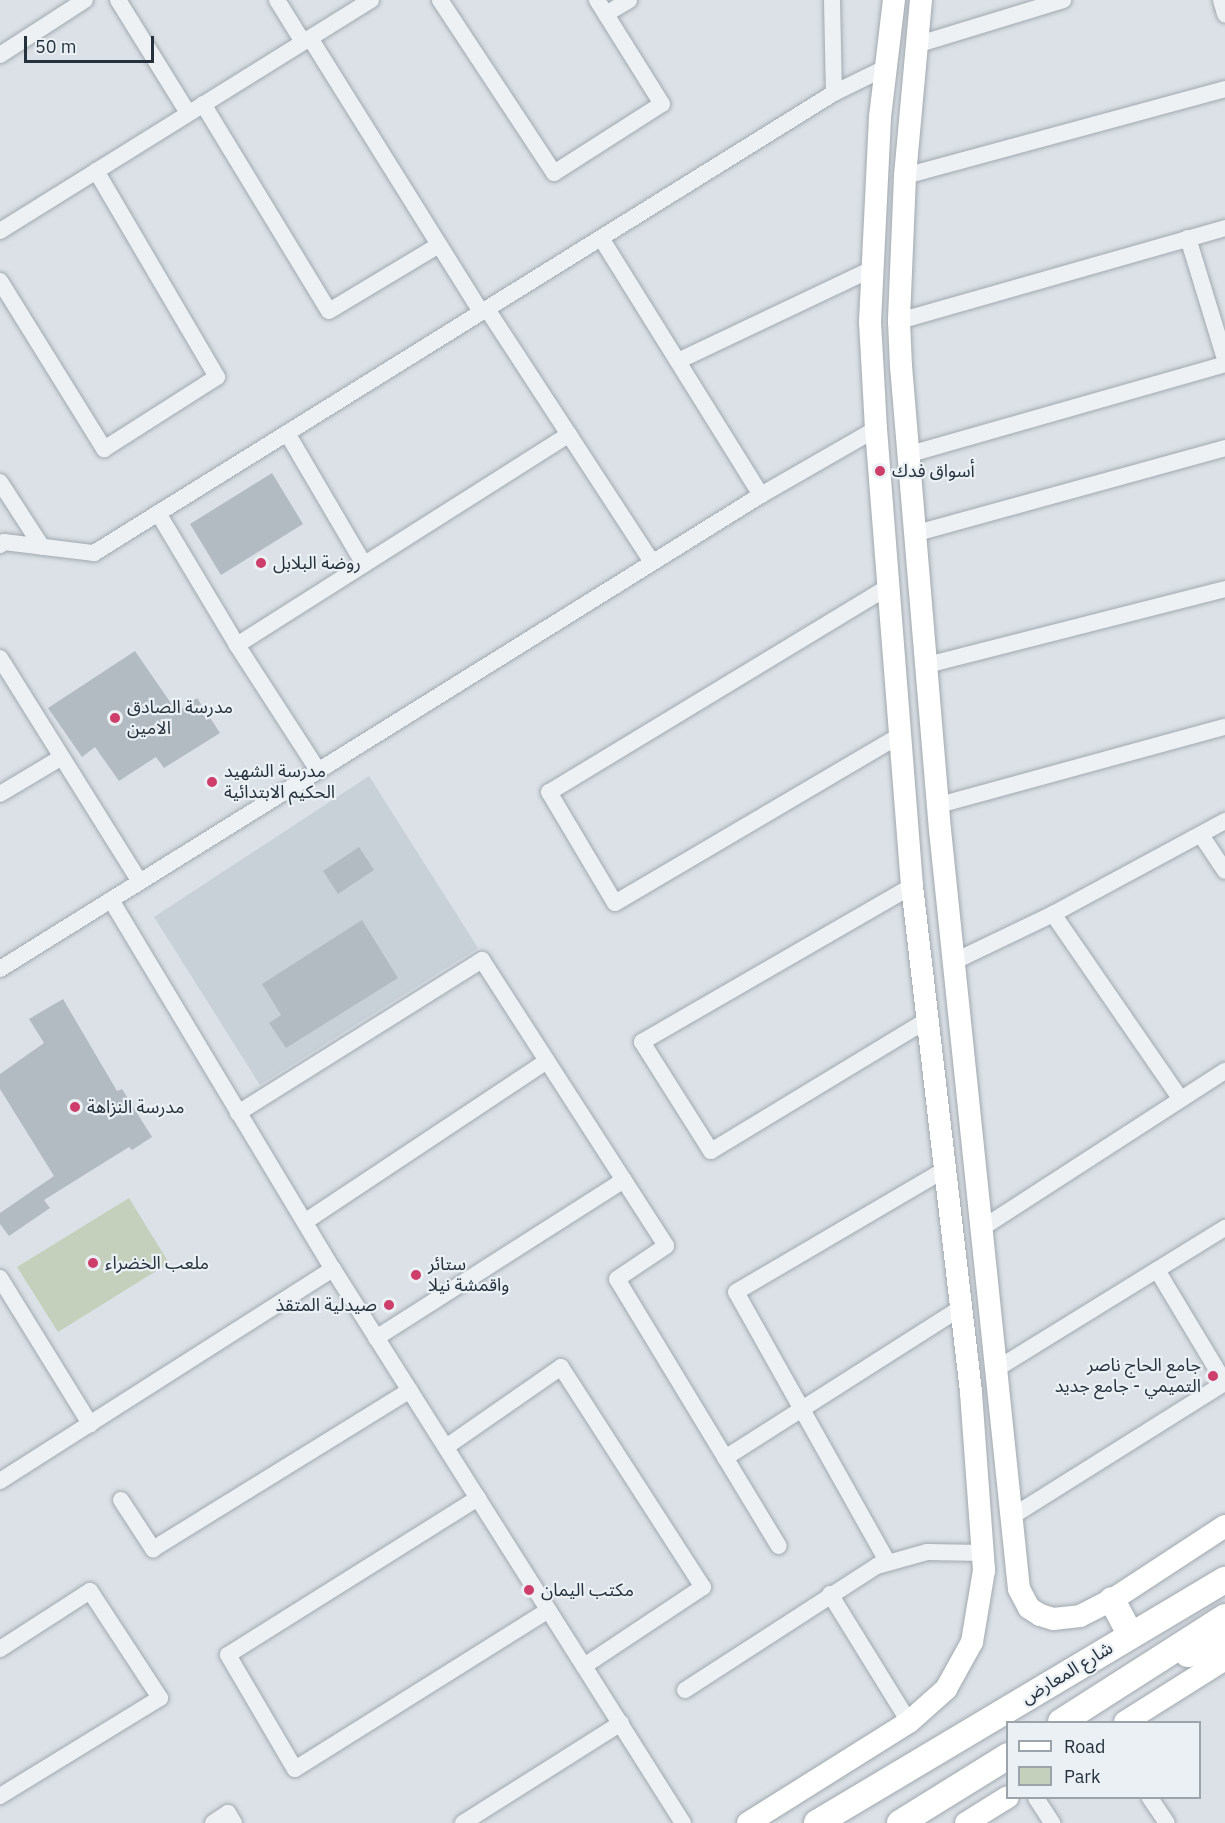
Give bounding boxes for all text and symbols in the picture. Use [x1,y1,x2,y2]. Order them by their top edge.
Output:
scale bar [27,24,158,62]
text: 50 m [35,35,77,58]
place label: أسواق فدك [892,460,975,482]
marker: أسواق فدك [873,464,887,478]
place label: روضة البلابل [273,552,361,574]
marker: روضة البلابل [254,556,268,570]
place label: مدرسة الصادق الامين [127,697,233,740]
marker: مدرسة الصادق الامين [108,711,122,725]
place label: مدرسة الشهيد الحكيم الابتدائية [224,761,335,804]
marker: مدرسة الشهيد الحكيم الابتدائية [205,775,219,789]
place label: مدرسة النزاهة [87,1096,184,1118]
marker: مدرسة النزاهة [68,1100,82,1114]
place label: ملعب الخضراء [105,1252,209,1274]
place label: ستائر واقمشة نيلا [428,1254,509,1296]
marker: ملعب الخضراء [86,1256,100,1270]
marker: ستائر واقمشة نيلا [409,1268,423,1282]
place label: صيدلية المتقذ [275,1294,377,1316]
marker: صيدلية المتقذ [382,1298,396,1312]
place label: جامع الحاج ناصر التميمي - جامع جديد [1055,1355,1201,1398]
marker: جامع الحاج ناصر التميمي - جامع جديد [1206,1369,1220,1383]
place label: مكتب اليمان [541,1579,634,1601]
marker: مكتب اليمان [522,1583,536,1597]
street label: شارع المعارض [1017,1637,1117,1709]
legend [1006,1721,1201,1799]
text: Road [1064,1735,1105,1758]
text: Park [1064,1765,1100,1788]

